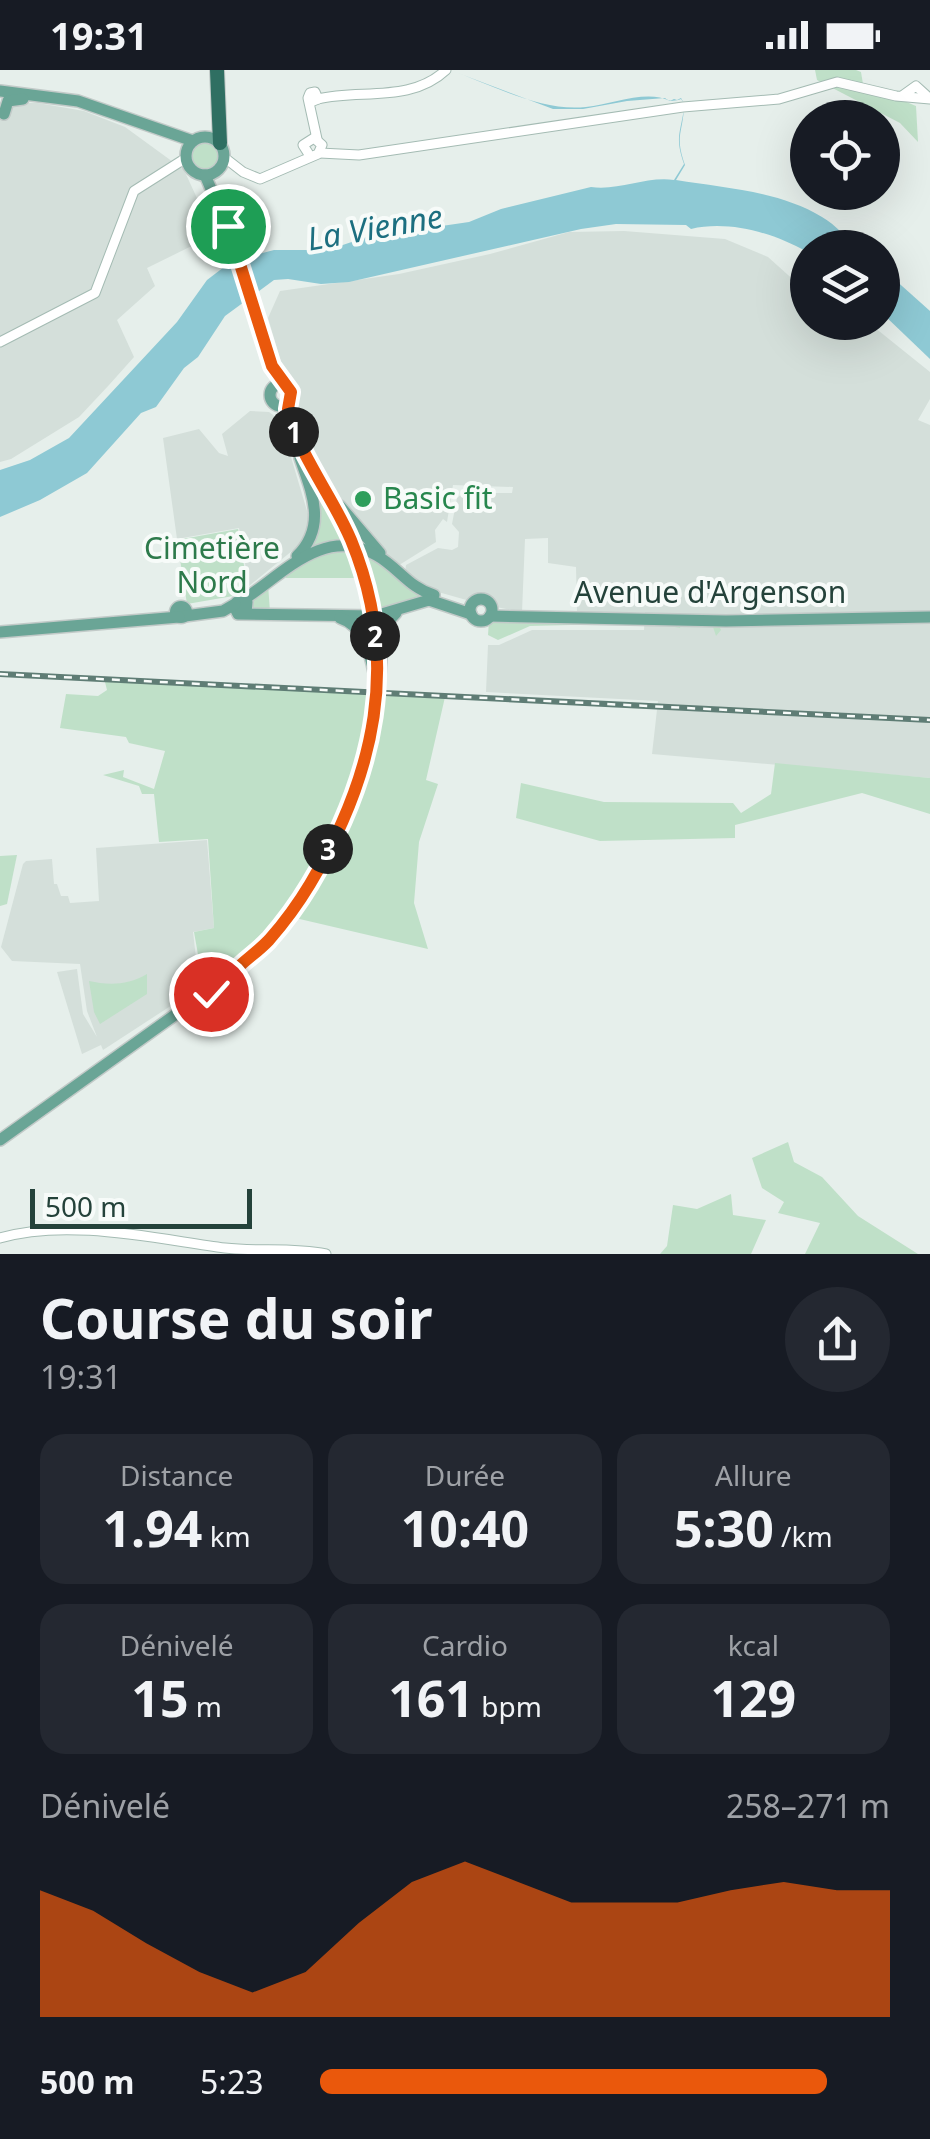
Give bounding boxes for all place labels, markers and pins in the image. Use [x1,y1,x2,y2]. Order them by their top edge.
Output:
pin [186,184,271,269]
pin: 1 [269,407,319,457]
place label: Basic fit [383,477,493,518]
marker: Basic fit [352,488,374,510]
pin: 2 [350,611,400,661]
pin: 3 [303,824,353,874]
pin [169,952,254,1037]

